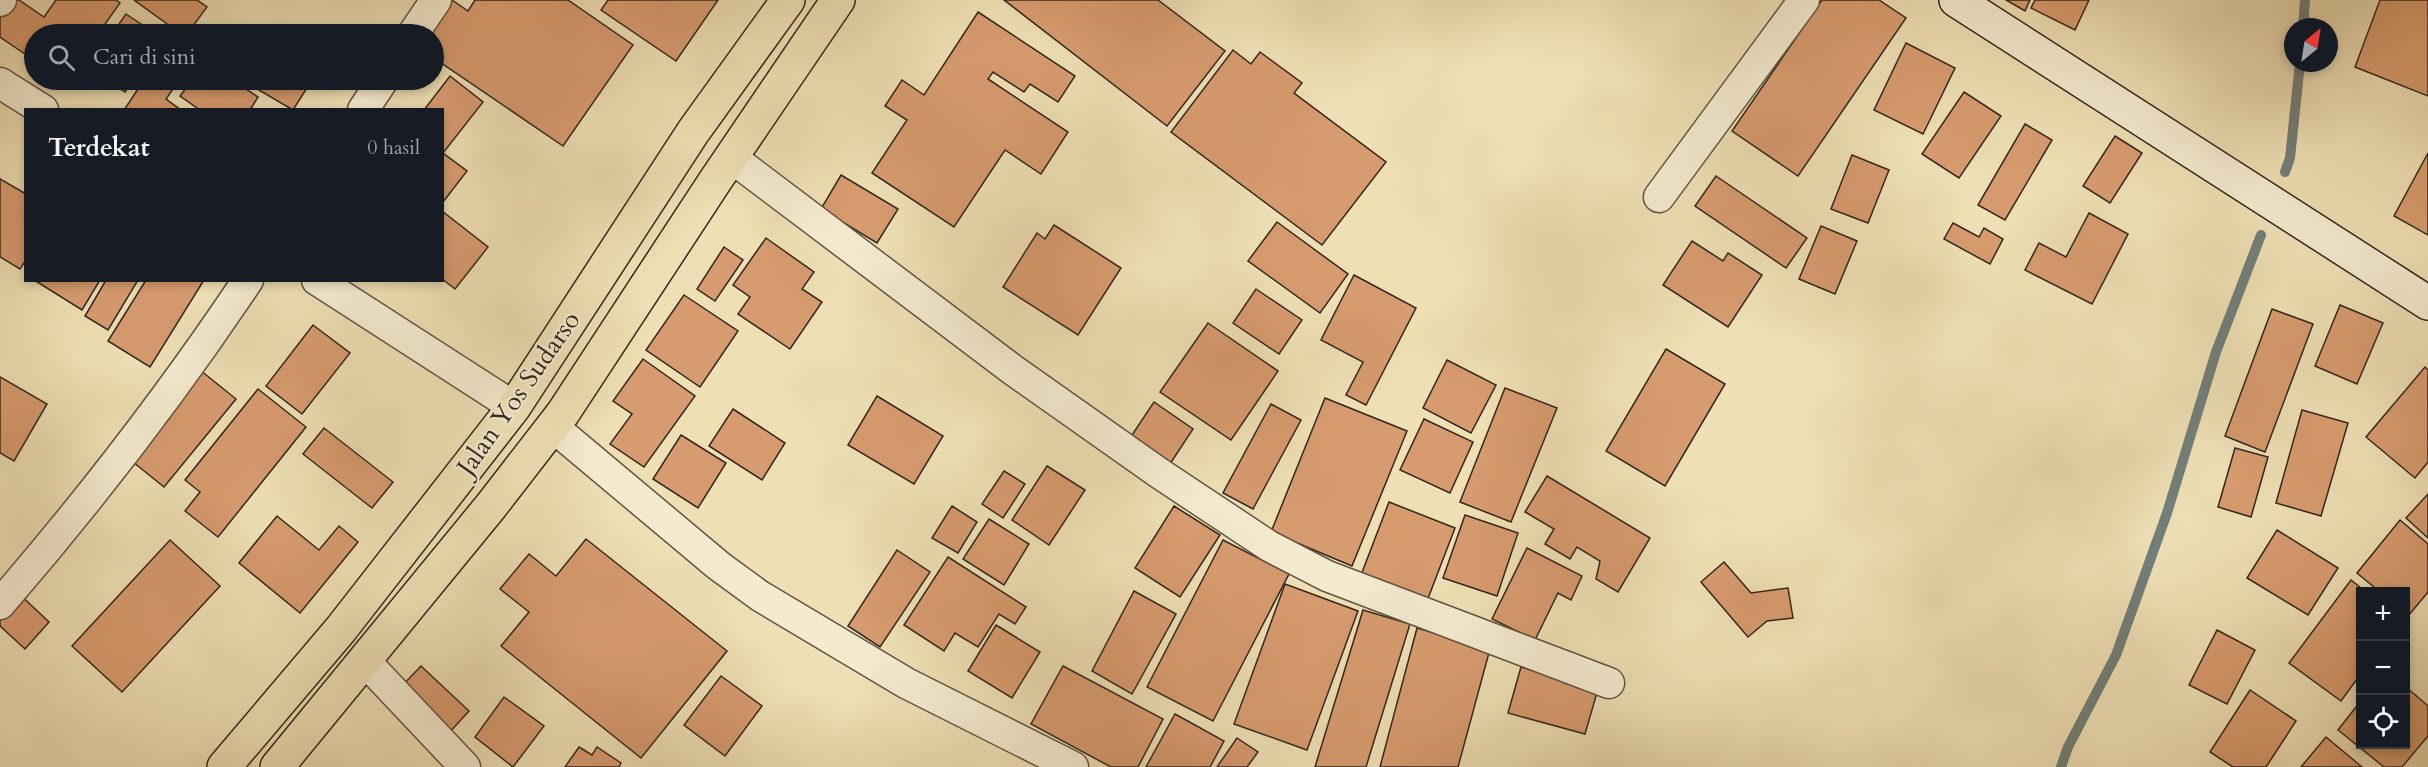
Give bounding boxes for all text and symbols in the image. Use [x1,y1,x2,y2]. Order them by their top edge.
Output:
north arrow [2284,18,2338,72]
search box [24,24,444,90]
icon: search [45,41,78,74]
text: Cari di sini [93,42,196,72]
text: Terdekat [48,130,150,165]
text: 0 hasil [367,134,420,161]
street label: Jalan Yos Sudarso [446,304,588,486]
map controls [2356,587,2410,749]
button: + [2356,587,2410,641]
button: − [2356,641,2410,695]
button: locate [2356,695,2410,749]

